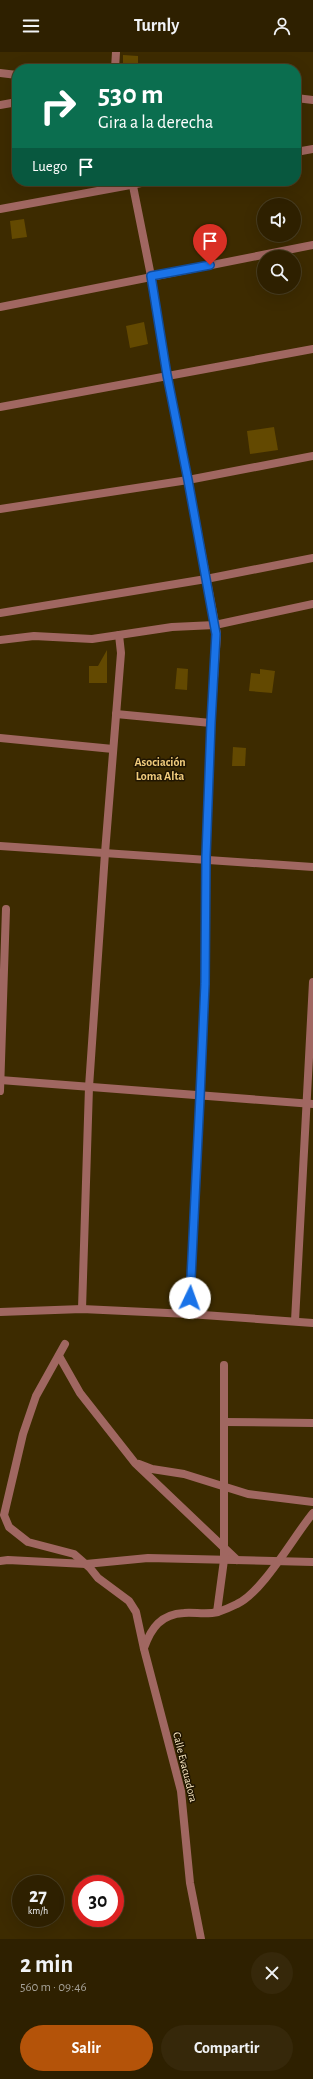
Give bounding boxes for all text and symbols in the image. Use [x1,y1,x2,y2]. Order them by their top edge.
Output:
icon: menu [20,15,42,37]
icon: person [271,15,293,37]
text: Turnly [134,17,179,35]
icon: right [32,80,84,132]
text: 530 m [98,81,164,109]
text: Gira a la derecha [98,114,213,132]
icon: arrive [75,156,97,178]
text: Luego [32,159,67,174]
map controls [257,198,301,294]
button: sound [257,198,301,242]
pin [193,224,227,265]
icon: arrive [199,230,221,252]
button: search [257,250,301,294]
district label: Asociación Loma Alta [134,756,186,782]
position arrow [169,1277,211,1319]
street label: Calle Evacuadora [171,1731,199,1803]
speed limit sign: 30 [72,1875,124,1927]
text: 27 [29,1886,47,1906]
text: km/h [28,1906,48,1916]
button: close [251,1952,293,1994]
text: 2 min [20,1953,73,1977]
text: 560 m · 09:46 [20,1981,87,1994]
button: Salir [20,2025,153,2071]
button: Compartir [161,2025,293,2071]

